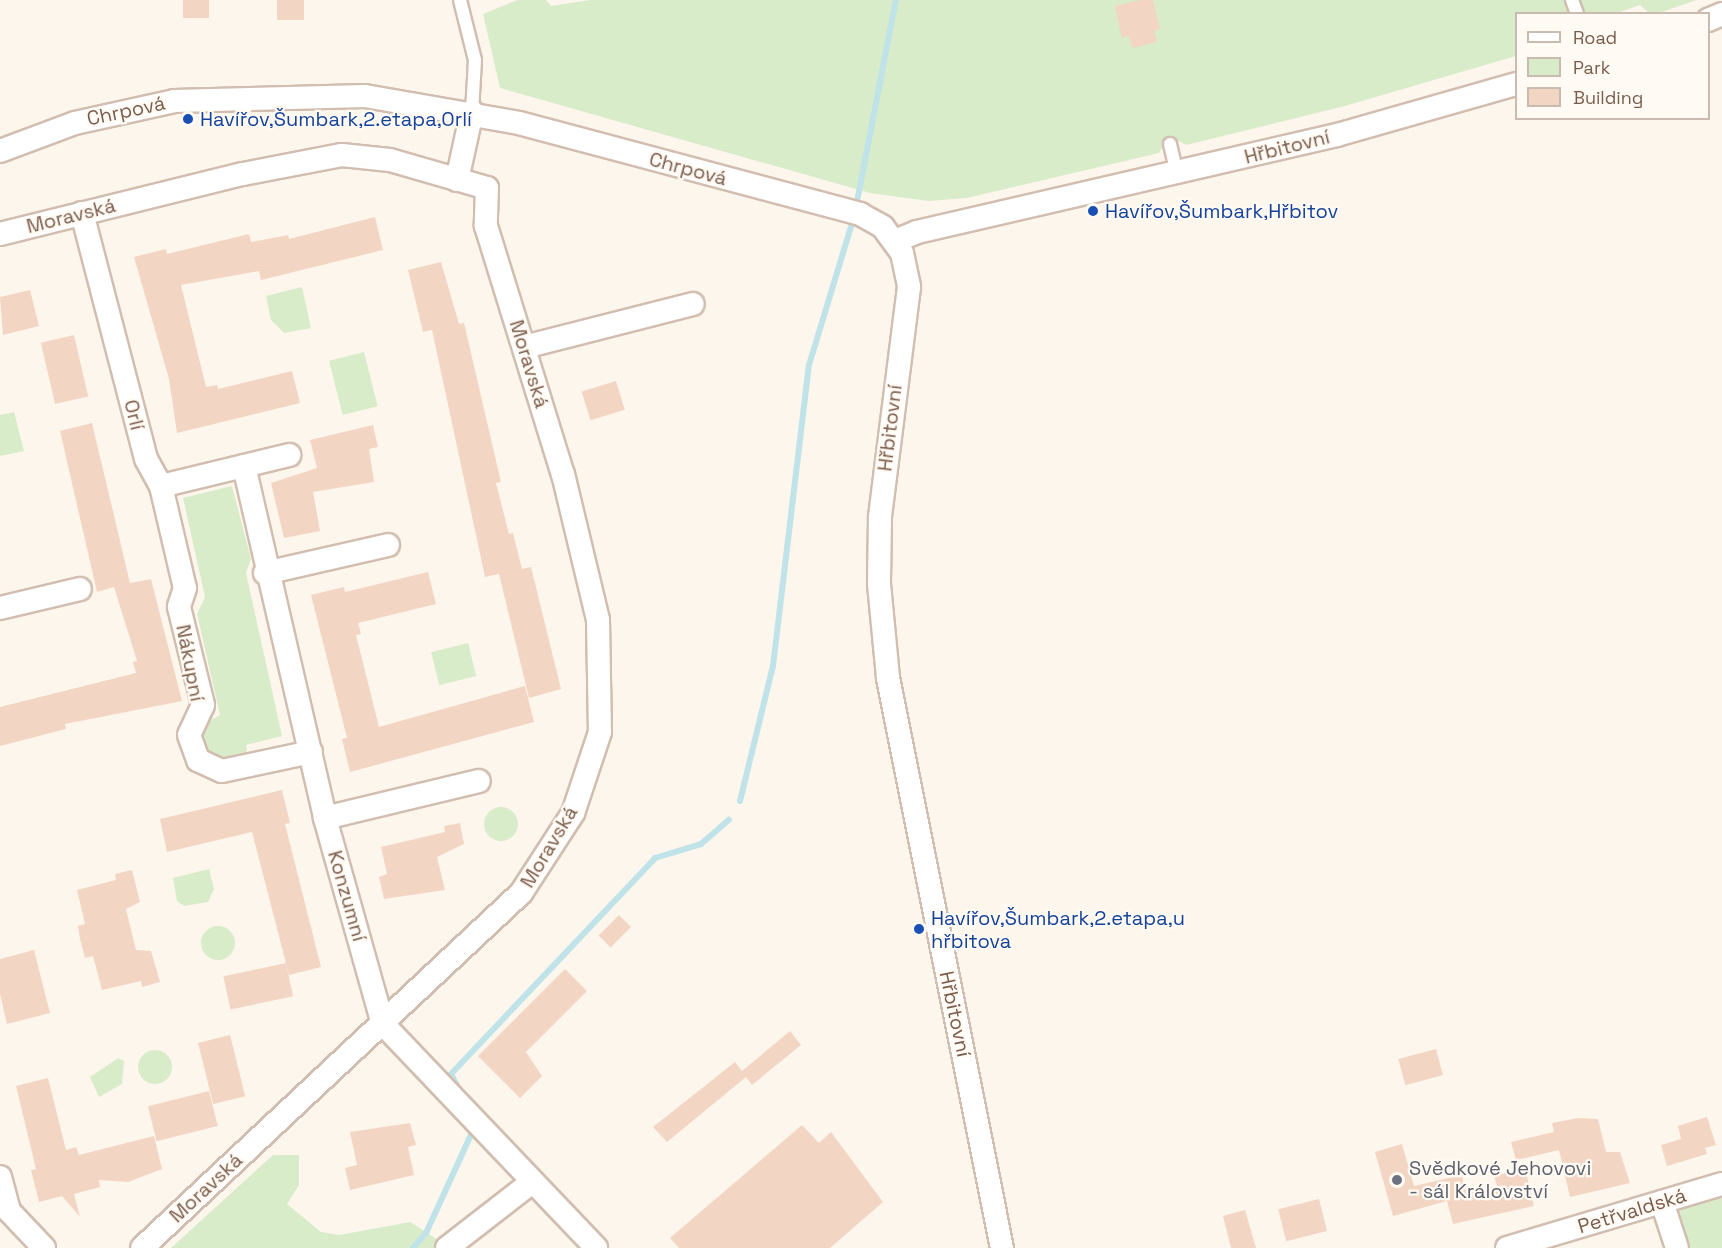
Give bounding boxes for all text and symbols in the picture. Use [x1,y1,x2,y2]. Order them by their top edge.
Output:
legend [1515,12,1710,120]
text: Road [1573,26,1617,49]
text: Park [1573,56,1610,79]
text: Building [1573,86,1643,109]
street label: Chrpová [85,91,167,131]
place label: Havířov,Šumbark,2.etapa,Orlí [200,107,472,131]
marker: Havířov,Šumbark,2.etapa,Orlí [181,112,195,126]
street label: Hřbitovní [1242,125,1332,169]
street label: Chrpová [647,147,729,191]
street label: Moravská [24,193,118,239]
place label: Havířov,Šumbark,Hřbitov [1105,199,1338,223]
marker: Havířov,Šumbark,Hřbitov [1086,204,1100,218]
street label: Moravská [504,317,554,411]
street label: Hřbitovní [873,383,907,473]
street label: Orlí [119,397,149,433]
street label: Nákupní [171,623,209,703]
street label: Moravská [515,802,583,892]
street label: Konzumní [323,848,371,944]
place label: Havířov,Šumbark,2.etapa,u hřbitova [931,906,1185,953]
marker: Havířov,Šumbark,2.etapa,u hřbitova [912,922,926,936]
street label: Hřbitovní [934,969,976,1059]
street label: Moravská [165,1148,247,1228]
place label: Svědkové Jehovovi - sál Království [1409,1156,1591,1203]
marker: Svědkové Jehovovi - sál Království [1390,1173,1404,1187]
street label: Petřvaldská [1575,1183,1689,1239]

